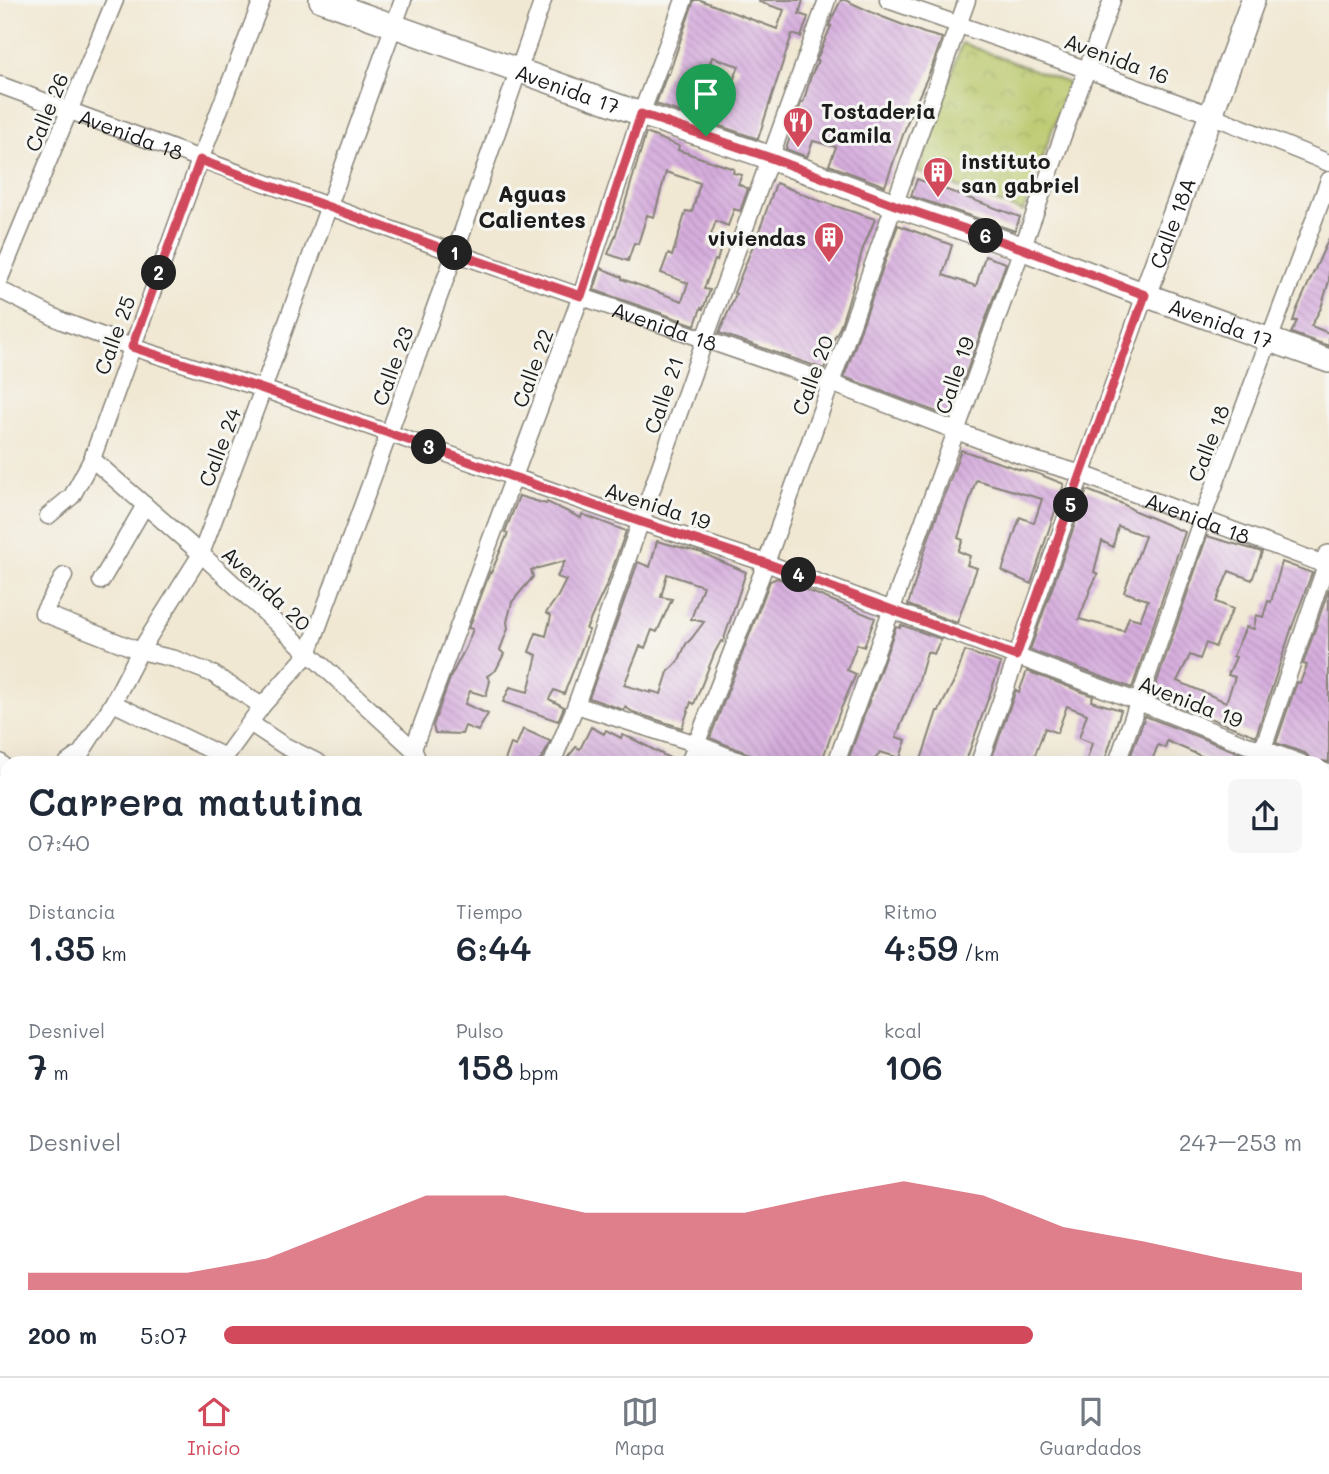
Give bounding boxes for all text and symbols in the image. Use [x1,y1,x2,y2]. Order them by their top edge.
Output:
street label: Avenida 16 [1061,27,1173,89]
street label: Avenida 17 [512,57,624,119]
pin [676,64,736,136]
street label: Calle 26 [18,69,74,155]
icon: arrive [687,75,725,113]
place label: Tostaderia Camila [821,97,936,148]
street label: Avenida 18 [75,102,188,165]
restaurant icon: Tostaderia Camila [781,105,815,149]
place label: instituto san gabriel [961,147,1079,198]
building icon: instituto san gabriel [921,155,955,199]
street label: Calle 18A [1142,173,1200,272]
district label: Aguas Calientes [478,178,586,234]
pin: 6 [968,218,1004,254]
building icon: viviendas [812,220,846,264]
text: 6 [980,223,991,248]
place label: viviendas [708,224,806,251]
pin: 1 [438,236,472,270]
text: 1 [450,240,459,265]
pin: 2 [142,256,176,290]
text: 2 [153,260,164,285]
street label: Avenida 17 [1165,291,1277,353]
street label: Calle 25 [87,292,141,378]
street label: Avenida 18 [608,295,721,356]
street label: Calle 23 [365,323,419,409]
street label: Calle 22 [505,325,559,411]
street label: Calle 20 [785,331,839,419]
street label: Calle 19 [928,333,980,417]
street label: Calle 21 [637,353,689,437]
street label: Calle 18 [1181,401,1235,485]
street label: Calle 24 [192,403,247,490]
pin: 3 [412,430,446,464]
text: 3 [423,434,434,459]
street label: Avenida 19 [602,475,714,535]
street label: Avenida 18 [1142,485,1254,549]
pin: 5 [1054,488,1088,522]
text: 5 [1065,492,1076,517]
street label: Avenida 20 [217,540,317,636]
pin: 4 [782,558,816,592]
text: 4 [792,562,805,587]
street label: Avenida 19 [1135,669,1247,733]
text: Carrera matutina [28,776,364,826]
button: share [1228,779,1302,853]
text: 07:40 [28,827,90,857]
text: Distancia [28,899,116,924]
text: Tiempo [456,899,522,924]
text: Ritmo [884,899,937,924]
text: 1.35 [28,924,95,970]
text: 6:44 [456,924,531,970]
text: 4:59 [884,924,958,970]
text: km [95,941,127,966]
text: /km [958,941,999,966]
text: Desnivel [28,1018,105,1043]
text: Pulso [456,1018,503,1043]
text: kcal [884,1018,922,1043]
text: 7 [28,1043,48,1089]
text: 158 [456,1043,514,1089]
text: 106 [884,1043,943,1089]
text: m [48,1060,69,1085]
text: bpm [514,1060,559,1085]
text: Desnivel [28,1127,121,1157]
text: 247–253 m [1179,1127,1302,1157]
text: 200 m [28,1320,97,1350]
text: 5:07 [140,1320,188,1350]
tab: Inicio [187,1393,240,1460]
tab: Mapa [615,1393,665,1460]
tab: Guardados [1039,1393,1142,1460]

